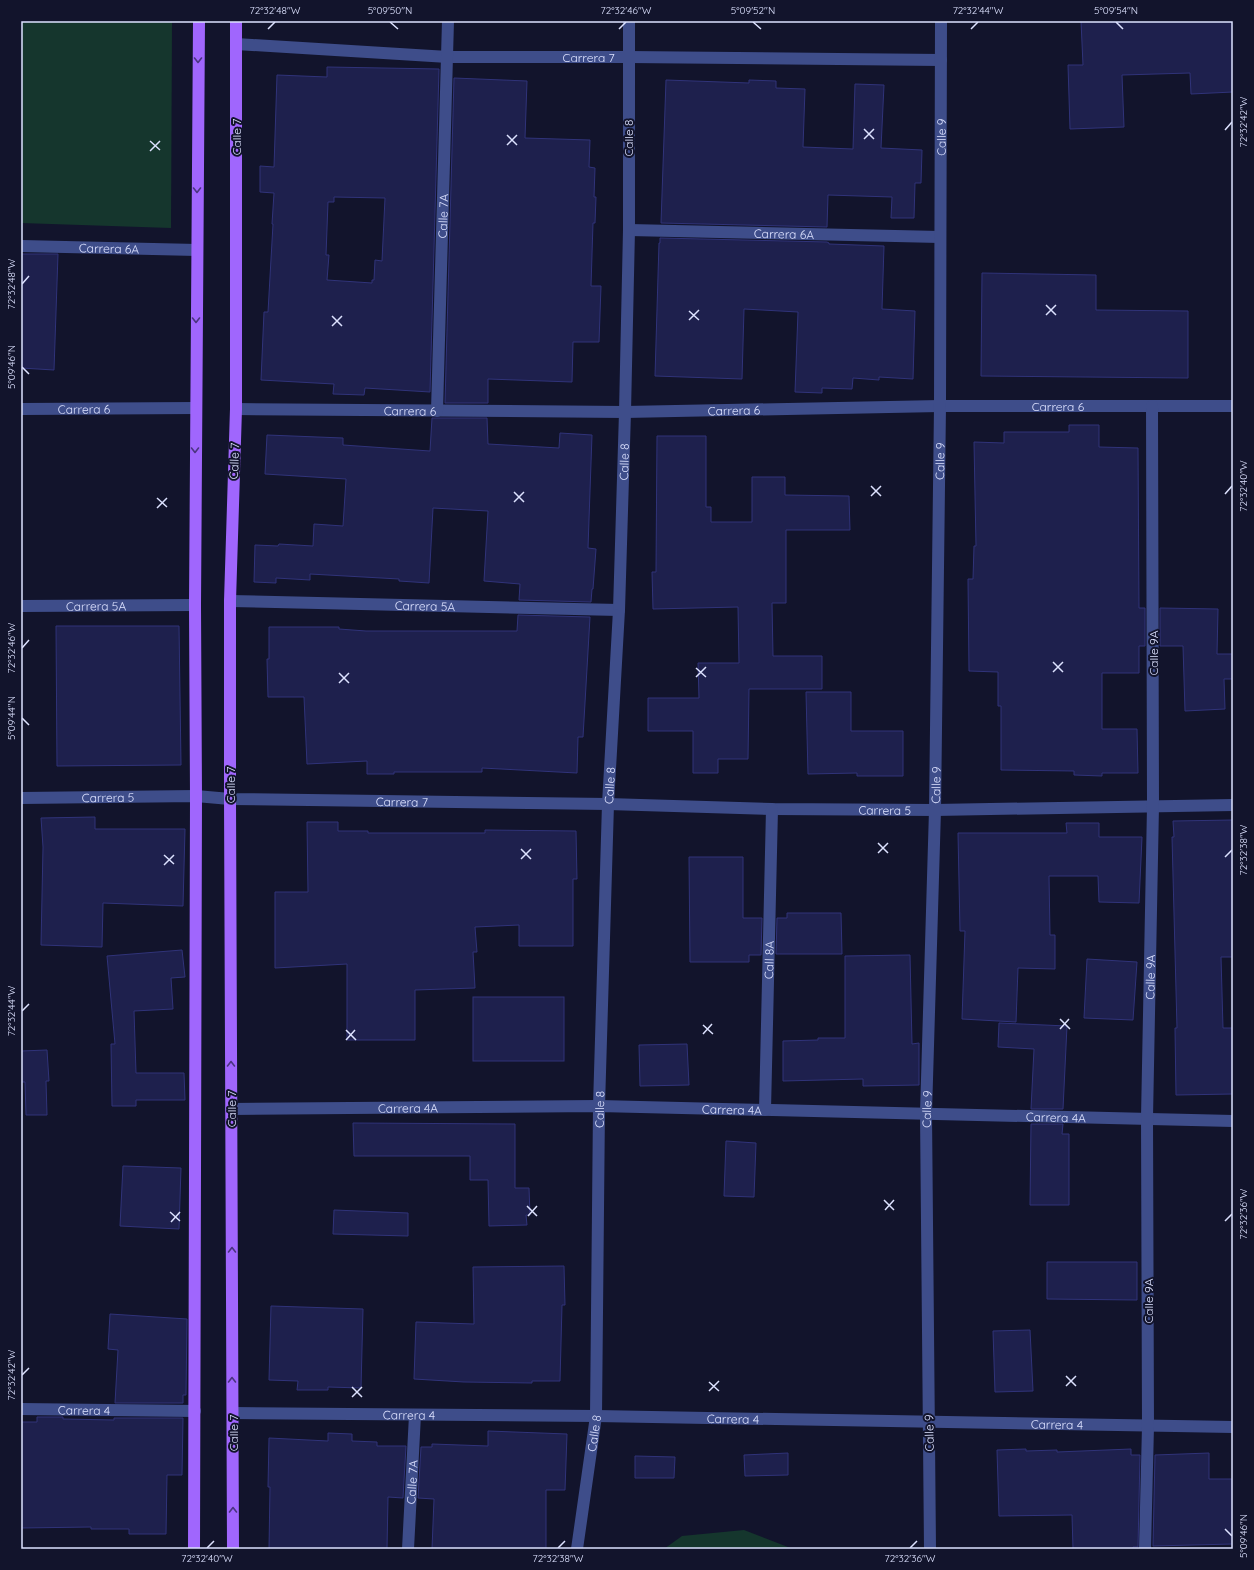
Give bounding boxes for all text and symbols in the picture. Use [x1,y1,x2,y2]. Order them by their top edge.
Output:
text: 72°32'48"W [250,4,301,17]
text: 5°09'50"N [368,4,412,17]
text: 72°32'46"W [601,4,652,17]
text: 5°09'52"N [731,4,775,17]
text: 72°32'44"W [953,4,1004,17]
text: 5°09'54"N [1094,4,1138,17]
street label: Carrera 7 [563,50,615,65]
one-way arrow [194,57,202,63]
text: 72°32'42"W [1237,96,1250,148]
street label: Calle 9 [933,118,948,156]
street label: Calle 7 [229,119,244,155]
street label: Calle 8 [621,119,636,157]
one-way arrow [193,187,201,193]
street label: Calle 7A [434,193,451,239]
street label: Carrera 6A [754,225,814,242]
street label: Carrera 6A [79,240,139,256]
text: 72°32'48"W [5,258,18,309]
one-way arrow [192,317,200,323]
text: 5°09'46"N [5,345,18,389]
street label: Carrera 6 [1032,399,1085,414]
street label: Carrera 6 [58,401,111,416]
street label: Carrera 6 [708,402,761,418]
street label: Carrera 6 [384,403,437,418]
street label: Calle 7 [226,442,242,480]
street label: Calle 9 [932,442,947,480]
street label: Calle 8 [615,443,632,481]
one-way arrow [191,447,199,453]
text: 72°32'40"W [1237,460,1250,512]
street label: Carrera 5A [395,597,455,614]
street label: Carrera 5A [66,598,126,613]
text: 72°32'46"W [5,622,18,673]
street label: Calle 9A [1146,630,1161,676]
text: 5°09'44"N [5,696,18,740]
street label: Calle 9 [928,766,943,804]
street label: Calle 7 [223,767,238,803]
street label: Calle 8 [601,767,618,804]
street label: Carrera 5 [82,789,134,805]
street label: Carrera 7 [376,793,428,809]
street label: Carrera 5 [858,802,911,817]
text: 72°32'38"W [1237,824,1250,875]
street label: Call 8A [761,941,776,979]
street label: Calle 9A [1142,954,1158,1000]
text: 72°32'44"W [5,985,18,1036]
one-way arrow [227,1061,235,1067]
street label: Calle 9 [918,1090,934,1128]
street label: Calle 7 [224,1091,239,1127]
street label: Calle 8 [591,1091,607,1128]
street label: Carrera 4A [378,1100,438,1115]
street label: Carrera 4A [702,1101,762,1117]
street label: Carrera 4A [1026,1109,1086,1125]
text: 72°32'36"W [1237,1188,1250,1239]
one-way arrow [228,1247,236,1253]
street label: Calle 9A [1141,1278,1156,1324]
text: 72°32'42"W [5,1349,18,1401]
one-way arrow [228,1377,236,1383]
street label: Carrera 4 [58,1402,110,1418]
street label: Carrera 4 [383,1407,435,1422]
street label: Carrera 4 [707,1410,759,1426]
street label: Calle 8 [583,1414,604,1453]
street label: Calle 9 [921,1414,937,1452]
street label: Calle 7 [226,1415,241,1451]
street label: Carrera 4 [1031,1416,1083,1432]
street label: Calle 7A [403,1459,420,1505]
one-way arrow [229,1507,237,1513]
text: 5°09'46"N [1237,1514,1250,1558]
text: 72°32'40"W [181,1552,233,1565]
text: 72°32'38"W [533,1552,584,1565]
text: 72°32'36"W [885,1552,936,1565]

